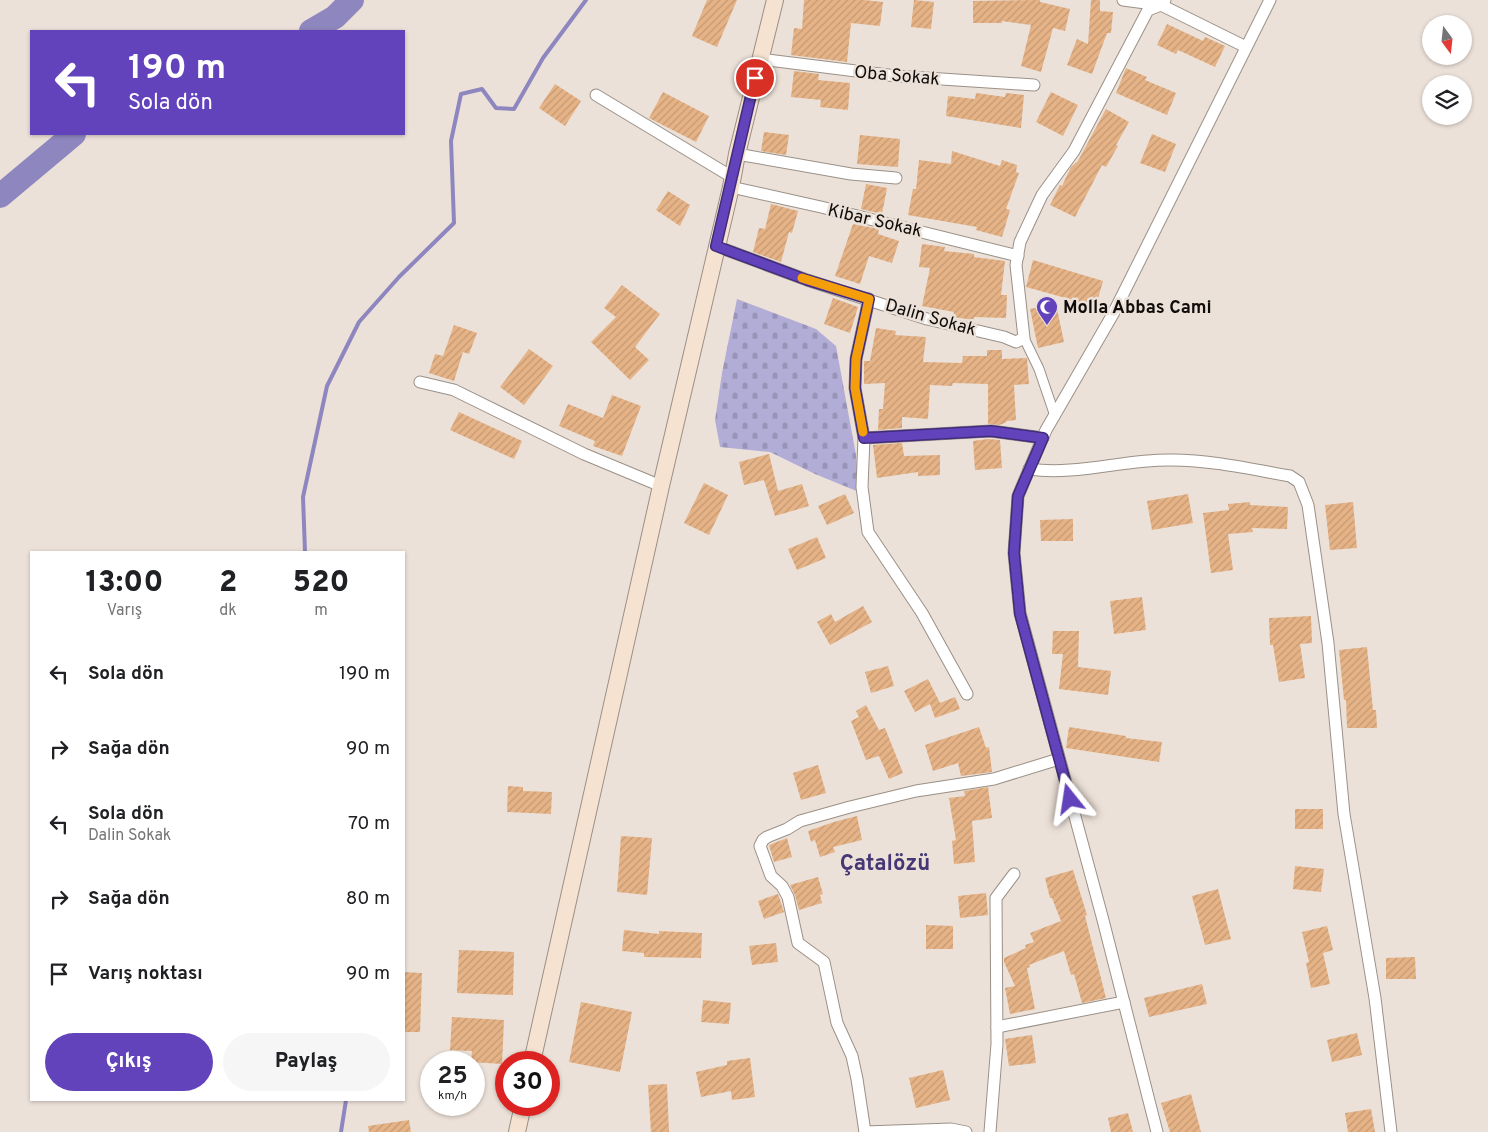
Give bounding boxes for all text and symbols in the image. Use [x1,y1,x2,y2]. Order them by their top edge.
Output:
north arrow [1422,15,1472,65]
map controls [1422,15,1472,125]
text: 190 m [128,47,226,91]
icon: left [45,50,110,115]
pin [734,57,776,99]
street label: Oba Sokak [853,61,941,92]
icon: arrive [741,64,769,92]
button: layers [1422,75,1472,125]
text: Sola dön [128,90,213,117]
street label: Kibar Sokak [825,199,924,244]
street label: Dalin Sokak [882,294,979,342]
mosque icon: Molla Abbas Cami [1035,295,1059,326]
place label: Molla Abbas Cami [1063,297,1212,320]
text: 13:00 [86,565,163,602]
text: 2 [219,565,237,602]
text: 520 [293,565,349,602]
text: Varış [107,601,142,621]
text: dk [219,601,237,621]
text: m [314,601,328,621]
icon: left [45,660,73,688]
text: Sola dön [88,662,164,686]
text: 190 m [339,662,390,686]
icon: right [45,735,73,763]
text: Sağa dön [88,737,170,761]
text: 90 m [346,737,390,761]
position arrow [1043,772,1095,824]
text: Sola dön [88,802,164,826]
icon: left [45,810,73,838]
text: 70 m [348,812,390,836]
text: Dalin Sokak [88,826,171,846]
district label: Çatalözü [840,851,930,878]
icon: right [45,885,73,913]
text: Sağa dön [88,887,170,911]
text: 80 m [346,887,390,911]
icon: arrive [45,960,73,988]
text: Varış noktası [88,962,203,986]
text: 90 m [346,962,390,986]
button: Çıkış [45,1033,213,1091]
button: Paylaş [223,1033,390,1091]
speed limit sign: 30 [495,1051,560,1116]
text: 25 [437,1061,468,1093]
text: km/h [438,1088,467,1104]

